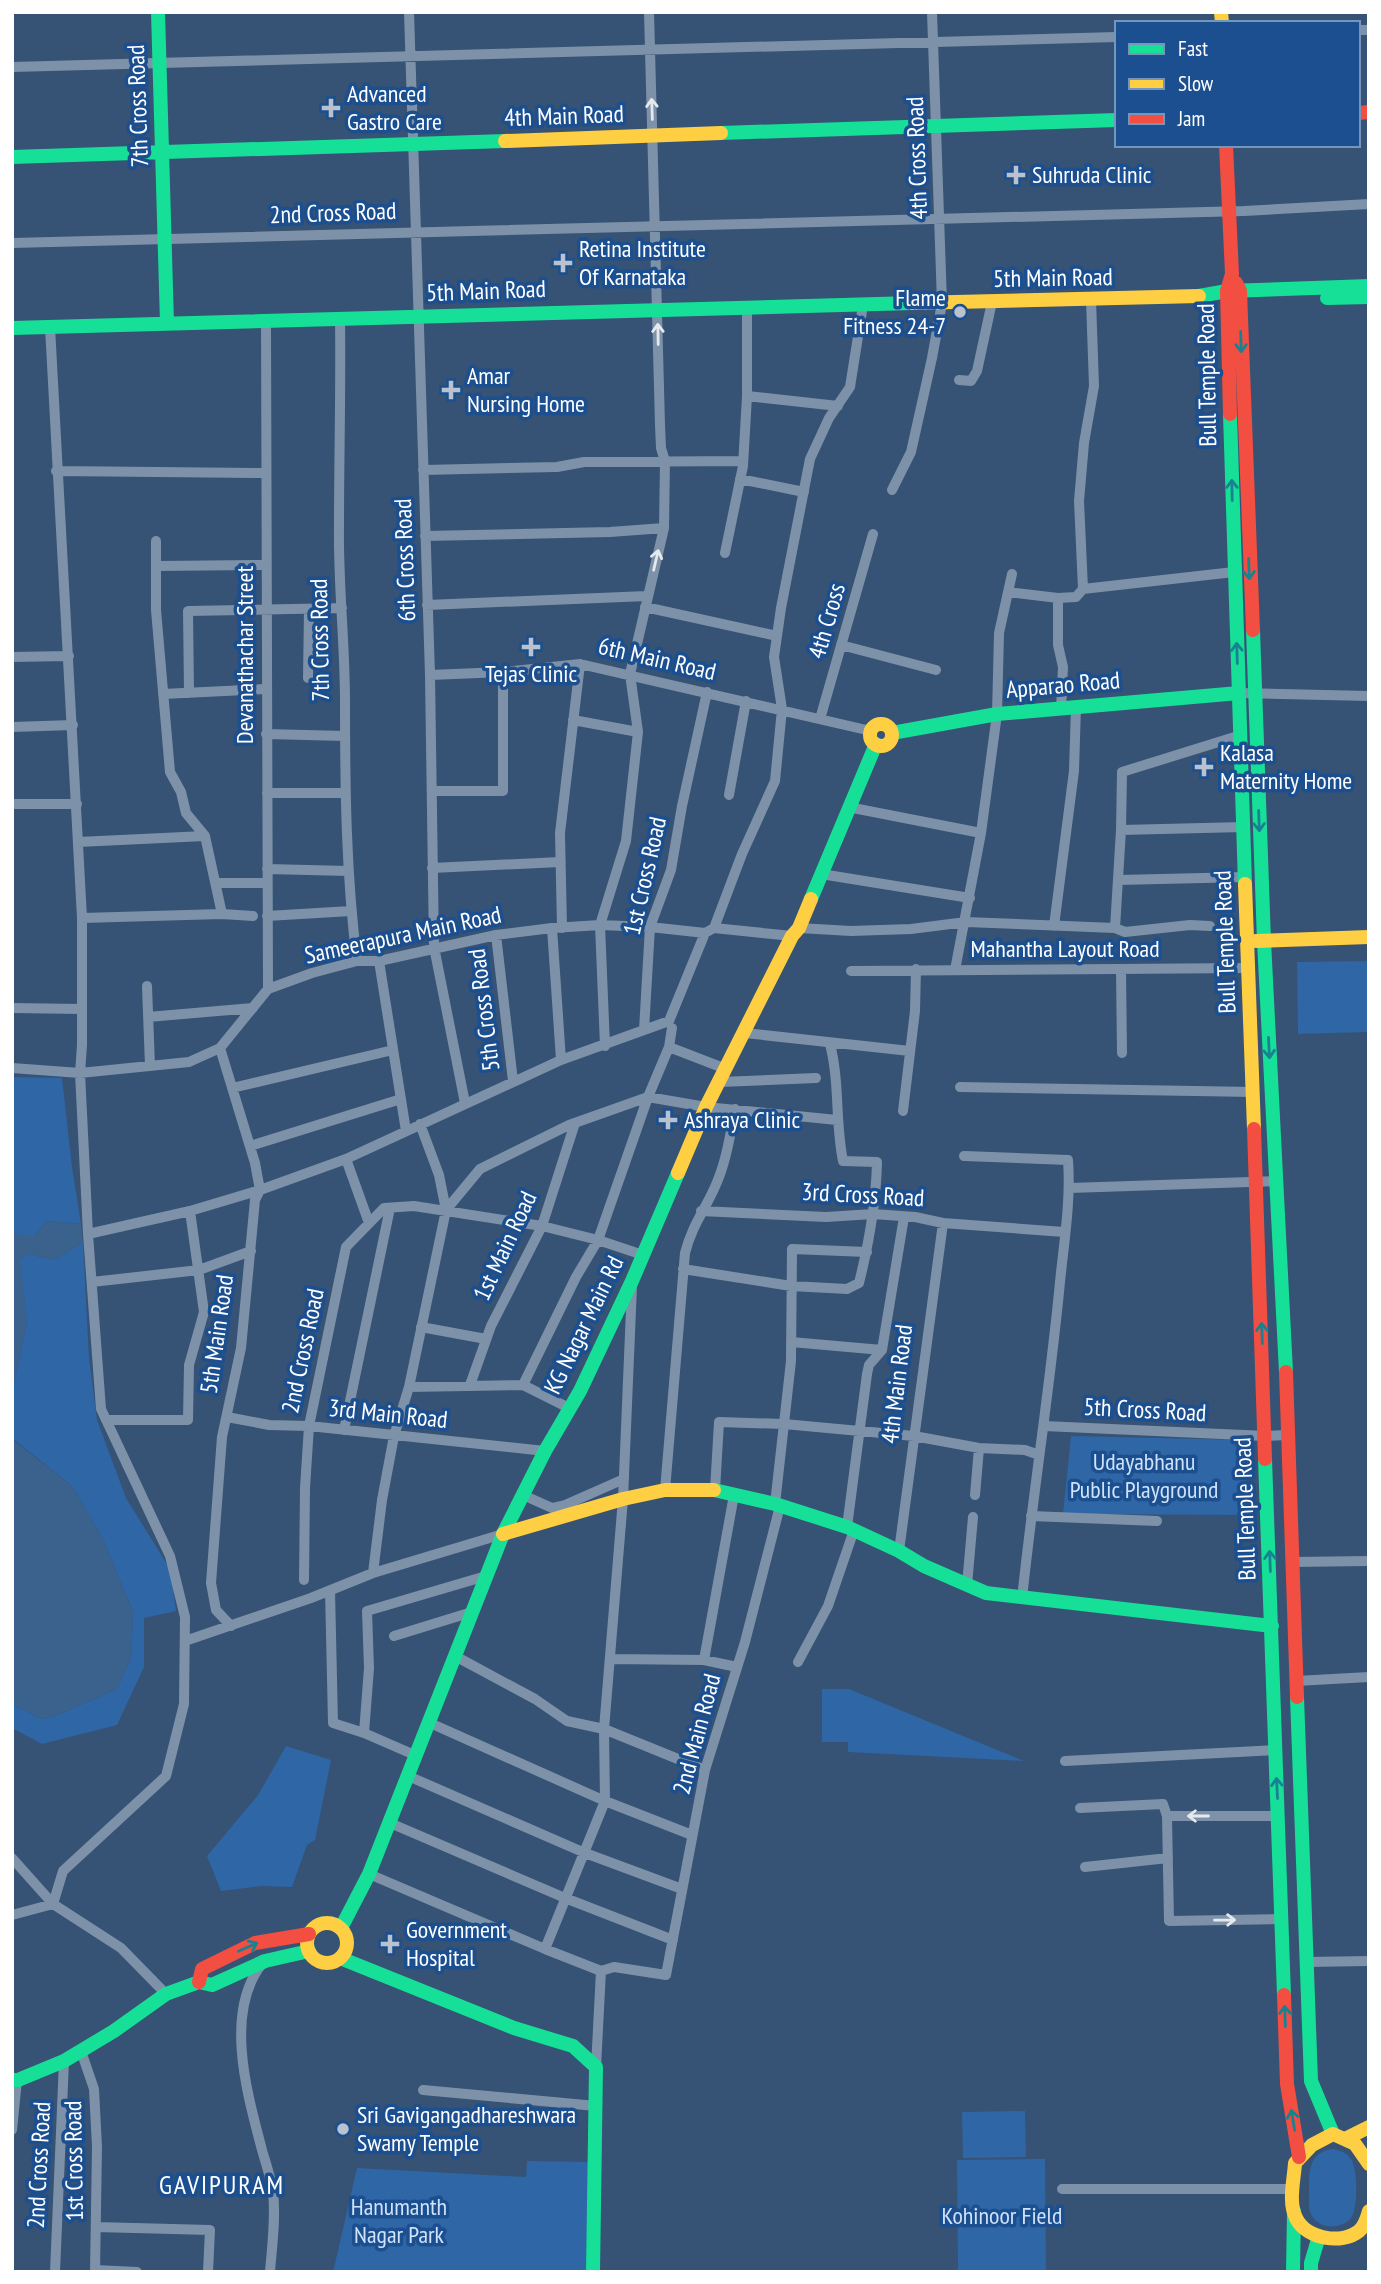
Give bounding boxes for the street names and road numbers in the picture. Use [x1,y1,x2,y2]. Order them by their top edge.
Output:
street label: 7th Cross Road [120,44,155,168]
street label: 4th Cross Road [899,96,934,220]
street label: 4th Main Road [504,98,624,133]
street label: 2nd Cross Road [269,195,397,230]
street label: 5th Main Road [993,261,1113,294]
street label: 5th Main Road [426,273,546,308]
street label: Bull Temple Road [1190,303,1223,447]
street label: 6th Cross Road [387,498,422,622]
street label: Devanathachar Street [229,566,260,744]
street label: 7th Cross Road [303,578,336,702]
street label: 4th Cross [801,580,852,662]
street label: 6th Main Road [595,630,719,687]
street label: Apparao Road [1005,664,1121,705]
street label: 1st Cross Road [616,814,673,938]
street label: Bull Temple Road [1207,870,1242,1014]
street label: Sameerapura Main Road [302,899,504,970]
street label: Mahantha Layout Road [970,933,1160,964]
street label: 5th Cross Road [461,947,506,1073]
street label: 3rd Cross Road [801,1176,925,1213]
street label: 1st Main Road [466,1186,543,1305]
street label: KG Nagar Main Rd [537,1251,630,1399]
street label: 5th Main Road [193,1272,240,1395]
street label: 2nd Cross Road [274,1286,331,1416]
street label: 4th Main Road [874,1323,919,1445]
street label: 5th Cross Road [1083,1391,1207,1428]
street label: 3rd Main Road [327,1392,449,1435]
street label: Bull Temple Road [1227,1437,1262,1581]
street label: 2nd Main Road [666,1670,727,1798]
street label: 2nd Cross Road [20,2101,57,2229]
street label: 1st Cross Road [57,2101,90,2222]

